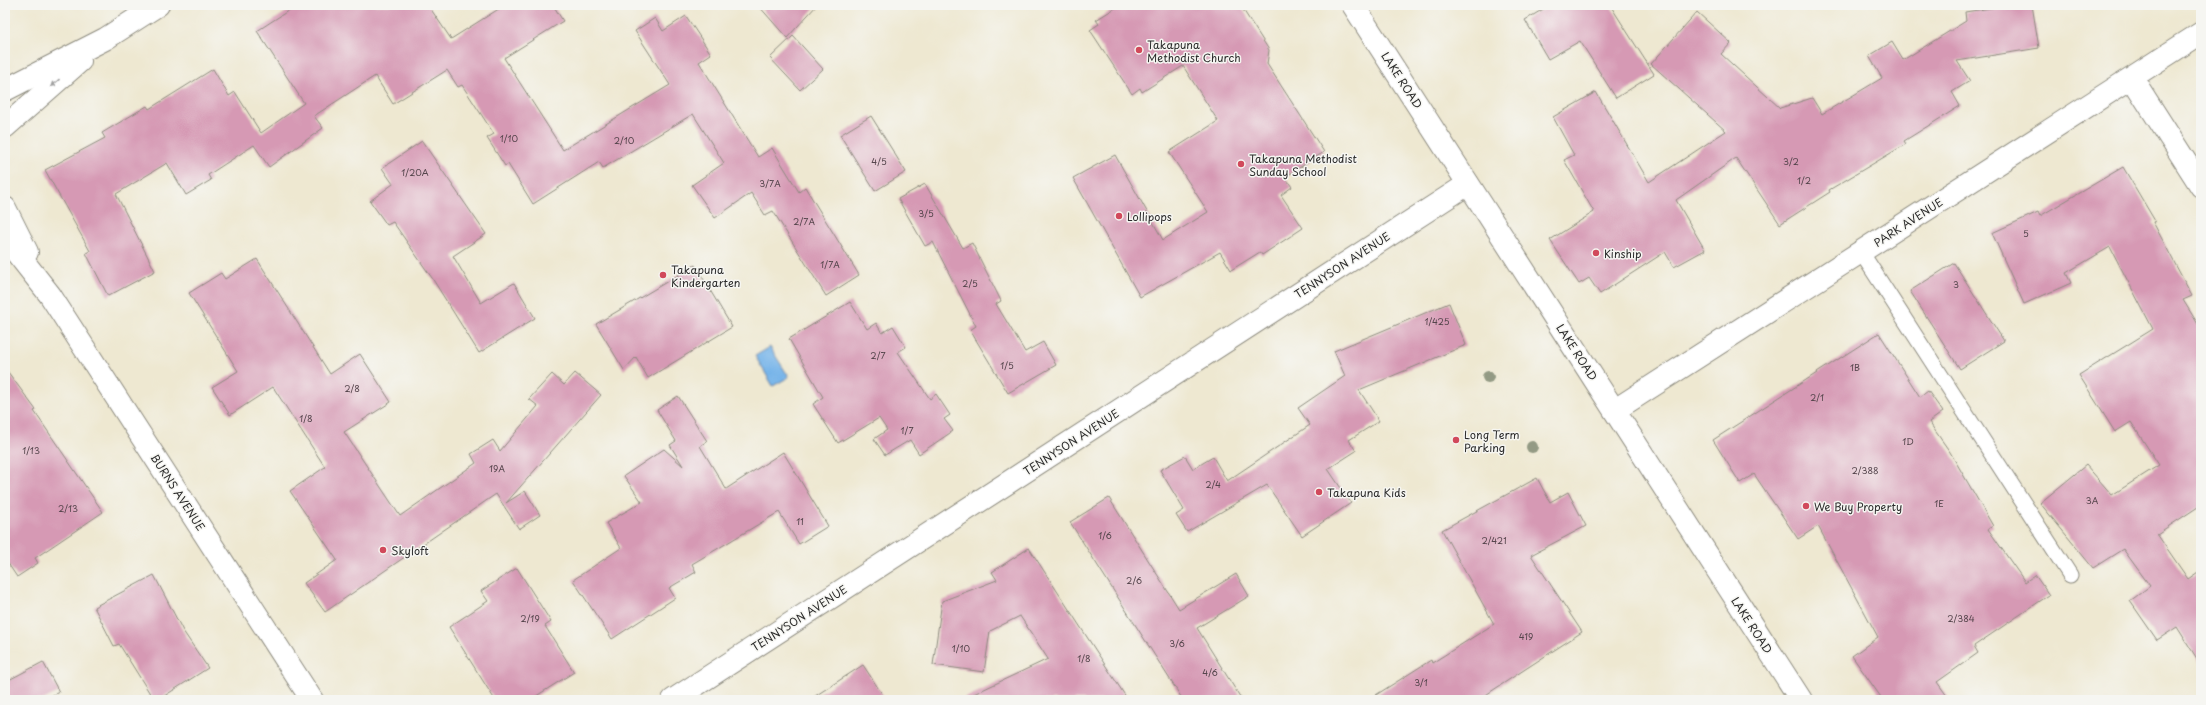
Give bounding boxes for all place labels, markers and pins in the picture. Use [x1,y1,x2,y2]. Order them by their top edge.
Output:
place label: Takapuna Methodist Church [1147,36,1241,66]
marker: Takapuna Methodist Church [1134,45,1144,55]
place label: Takapuna Methodist Sunday School [1249,150,1358,180]
marker: Takapuna Methodist Sunday School [1236,159,1246,169]
place label: Lollipops [1127,208,1172,225]
marker: Lollipops [1114,211,1124,221]
place label: Kinship [1604,245,1642,262]
marker: Kinship [1591,248,1601,258]
place label: Takapuna Kindergarten [671,261,741,291]
marker: Takapuna Kindergarten [658,270,668,280]
place label: Long Term Parking [1464,426,1520,456]
marker: Long Term Parking [1451,435,1461,445]
place label: Takapuna Kids [1327,484,1406,501]
marker: Takapuna Kids [1314,487,1324,497]
place label: We Buy Property [1814,498,1902,515]
marker: We Buy Property [1801,501,1811,511]
place label: Skyloft [391,542,429,559]
marker: Skyloft [378,545,388,555]

